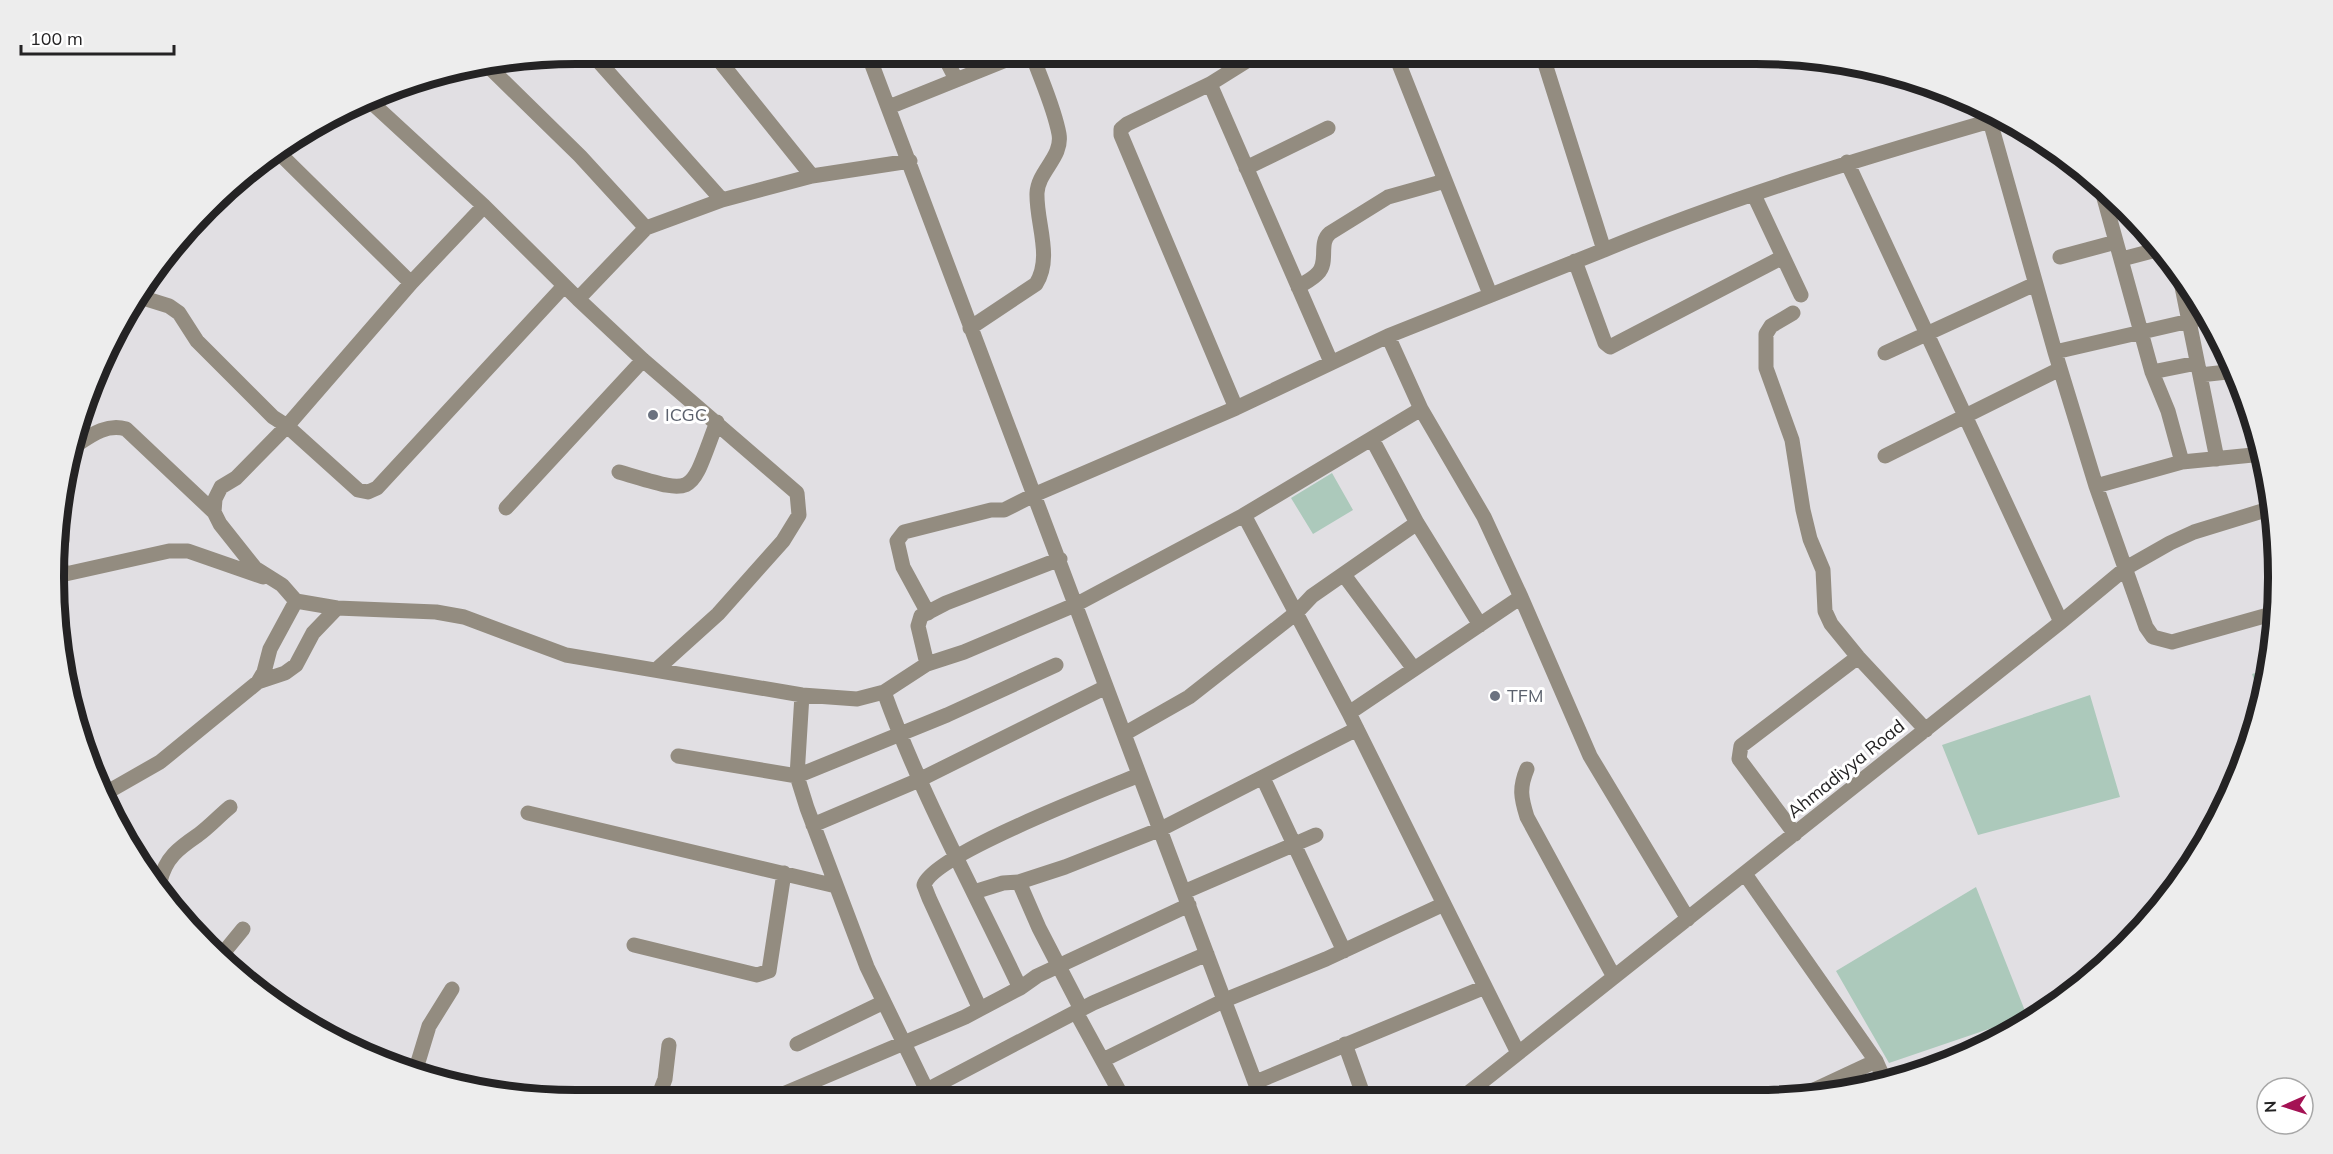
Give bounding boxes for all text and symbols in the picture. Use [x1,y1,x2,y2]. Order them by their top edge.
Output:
scale bar [21,18,174,56]
text: 100 m [30,27,83,50]
place label: ICGC [665,403,707,426]
marker: ICGC [646,408,660,422]
place label: TFM [1507,684,1543,707]
marker: TFM [1488,689,1502,703]
street label: Ahmadiyya Road [1782,714,1909,823]
north arrow [2255,1076,2315,1136]
text: N [2260,1100,2280,1113]

